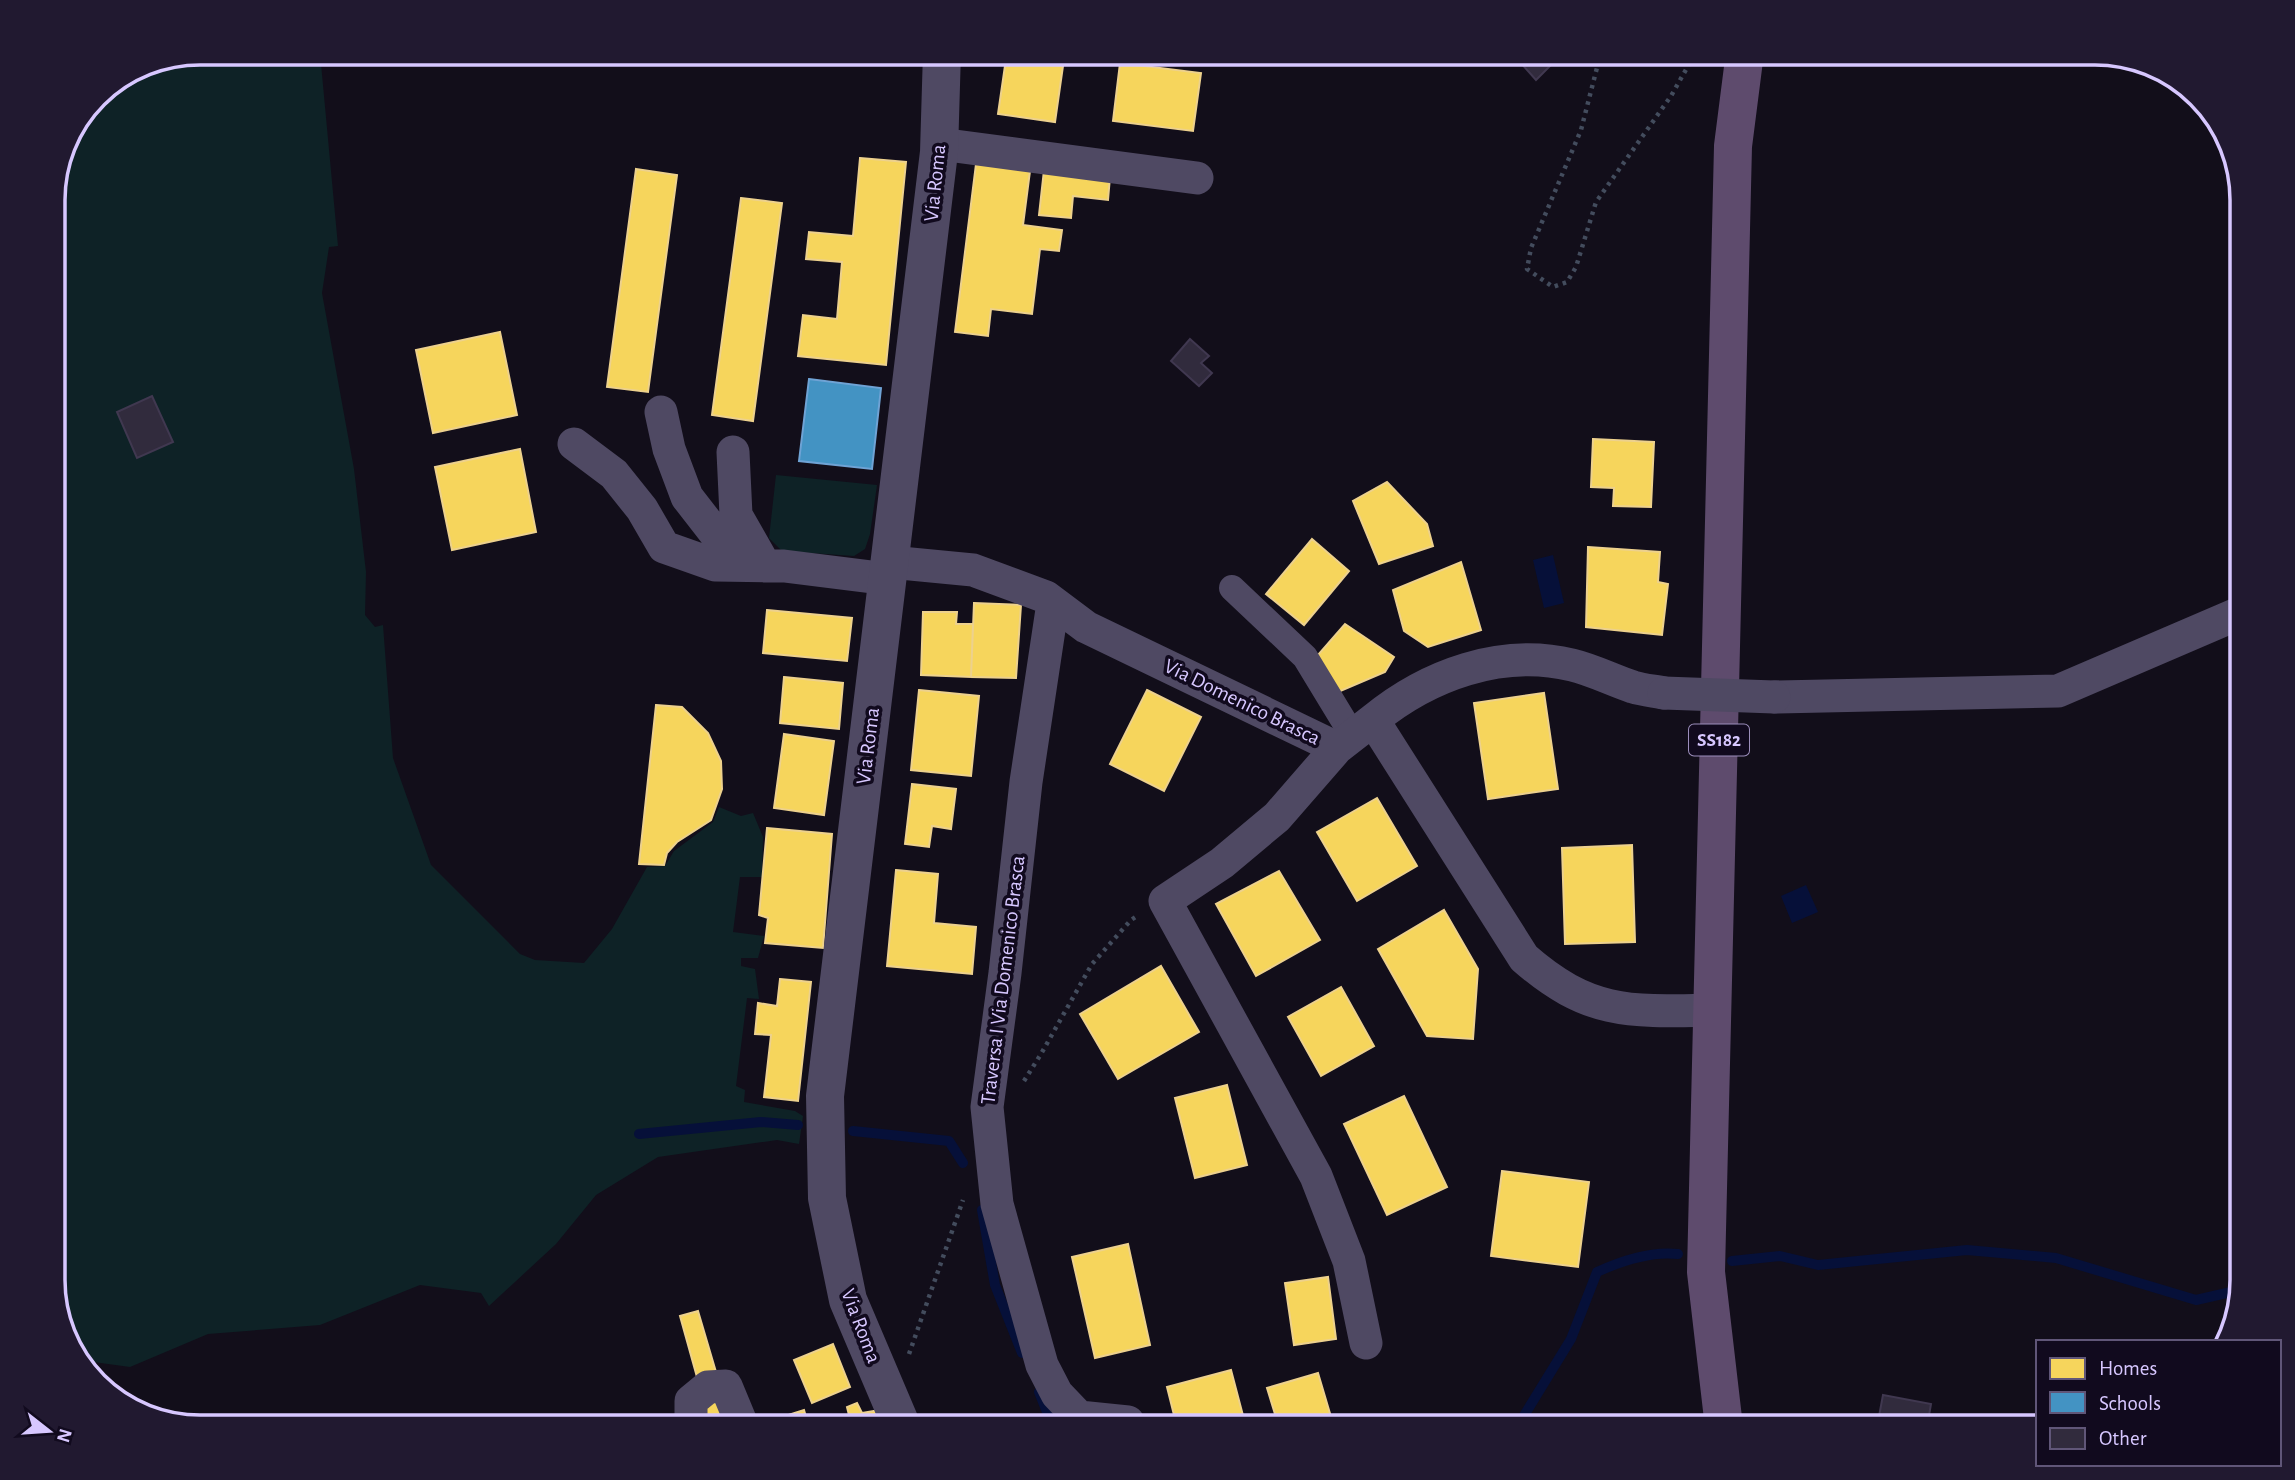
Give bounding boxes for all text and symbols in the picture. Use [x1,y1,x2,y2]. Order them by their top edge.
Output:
street label: Via Roma [921,143,950,223]
street label: Via Domenico Brasca [1161,655,1324,749]
street label: Via Roma [853,706,883,786]
road number: SS182 [1689,724,1749,755]
street label: Traversa I Via Domenico Brasca [977,854,1029,1106]
street label: Via Roma [837,1286,885,1366]
legend [2036,1340,2281,1466]
text: Homes [2099,1358,2157,1379]
text: Schools [2099,1393,2161,1414]
north arrow [14,1396,84,1466]
text: N [53,1426,75,1445]
text: Other [2099,1428,2147,1449]

